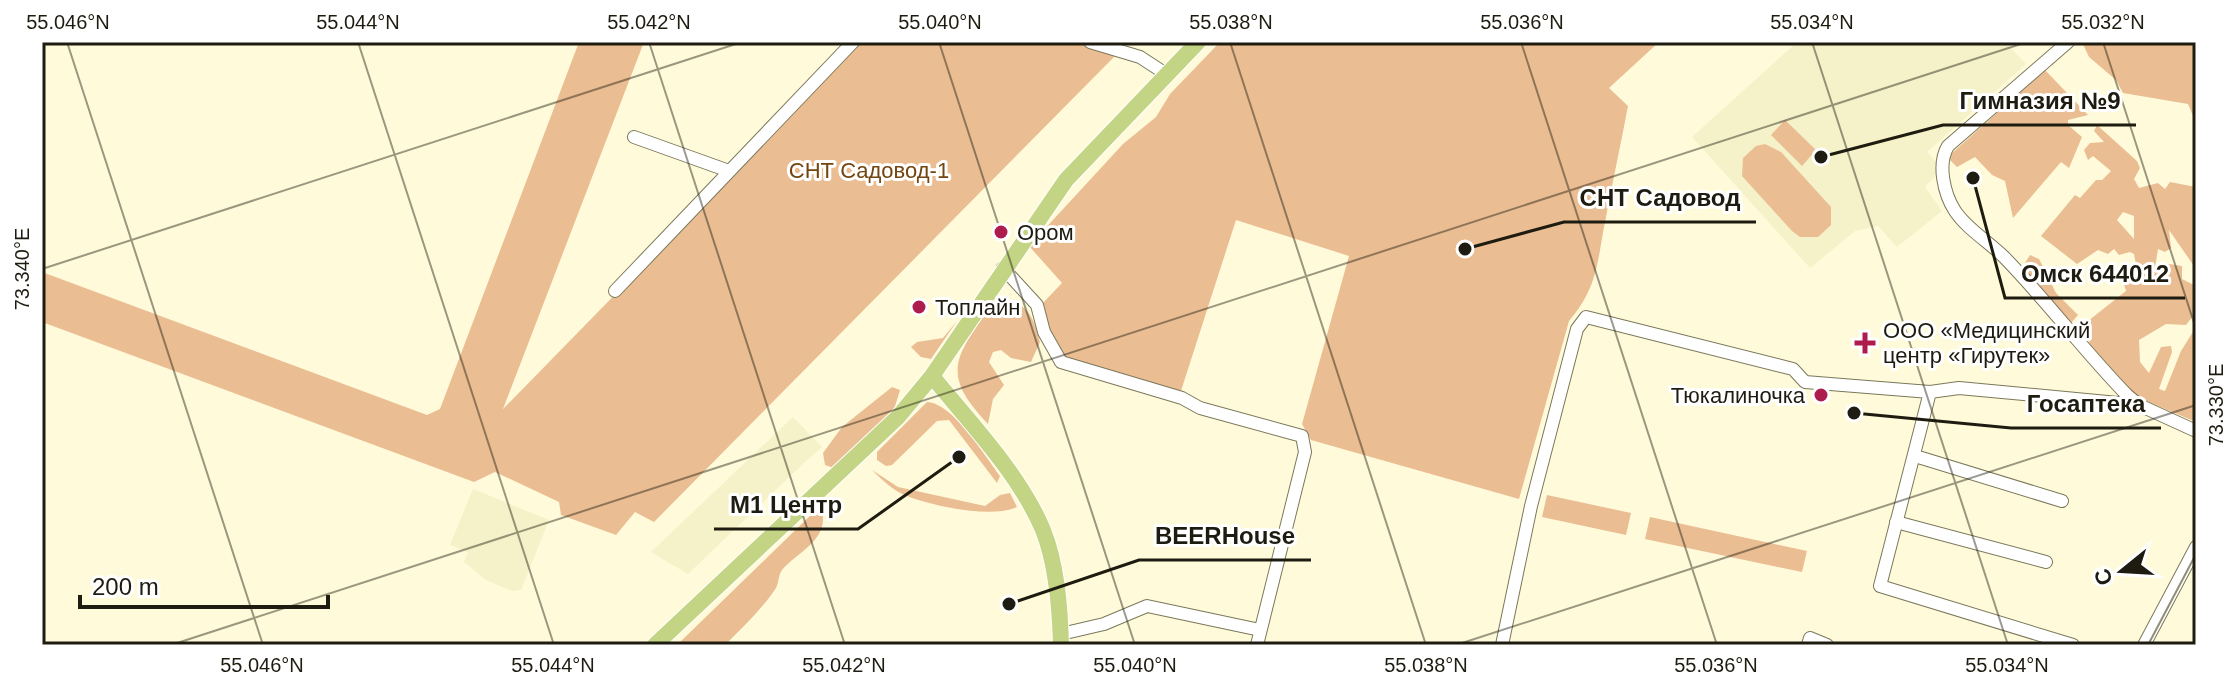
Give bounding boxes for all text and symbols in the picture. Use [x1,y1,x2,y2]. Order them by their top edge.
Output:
text: 55.046°N [26,11,110,33]
text: 55.044°N [316,11,400,33]
text: 55.042°N [607,11,691,33]
text: 55.040°N [898,11,982,33]
text: 55.038°N [1189,11,1273,33]
text: 55.036°N [1480,11,1564,33]
text: 55.034°N [1770,11,1854,33]
text: 55.032°N [2061,11,2145,33]
callout: Гимназия №9 [1943,77,2136,125]
text: Гимназия №9 [1959,87,2121,114]
park label: СНТ Садовод-1 [789,158,949,183]
callout: СНТ Садовод [1564,174,1756,222]
text: СНТ Садовод [1580,184,1740,211]
place label: Ором [1017,220,1074,245]
marker: Ором [992,223,1010,241]
text: 73.340°E [11,228,33,310]
callout: Омск 644012 [2005,250,2185,298]
text: Омск 644012 [2021,260,2169,287]
place label: Топлайн [935,295,1020,320]
marker: Топлайн [910,298,928,316]
place label: ООО «Медицинский центр «Гирутек» [1883,318,2090,368]
marker: ООО «Медицинский центр «Гирутек» [1854,332,1876,354]
text: 73.330°E [2205,364,2227,446]
callout: Госаптека [2011,380,2161,428]
place label: Тюкалиночка [1671,383,1806,408]
marker: Тюкалиночка [1812,386,1830,404]
text: Госаптека [2027,390,2146,417]
callout: М1 Центр [714,481,858,529]
text: М1 Центр [730,491,842,518]
callout: BEERHouse [1139,512,1311,560]
text: BEERHouse [1155,522,1295,549]
north arrow [2082,531,2162,611]
scale bar [80,559,328,609]
text: С [2089,566,2118,588]
text: 200 m [92,573,159,600]
text: 55.046°N [220,654,304,676]
text: 55.044°N [511,654,595,676]
text: 55.042°N [802,654,886,676]
text: 55.040°N [1093,654,1177,676]
text: 55.038°N [1384,654,1468,676]
text: 55.036°N [1674,654,1758,676]
text: 55.034°N [1965,654,2049,676]

